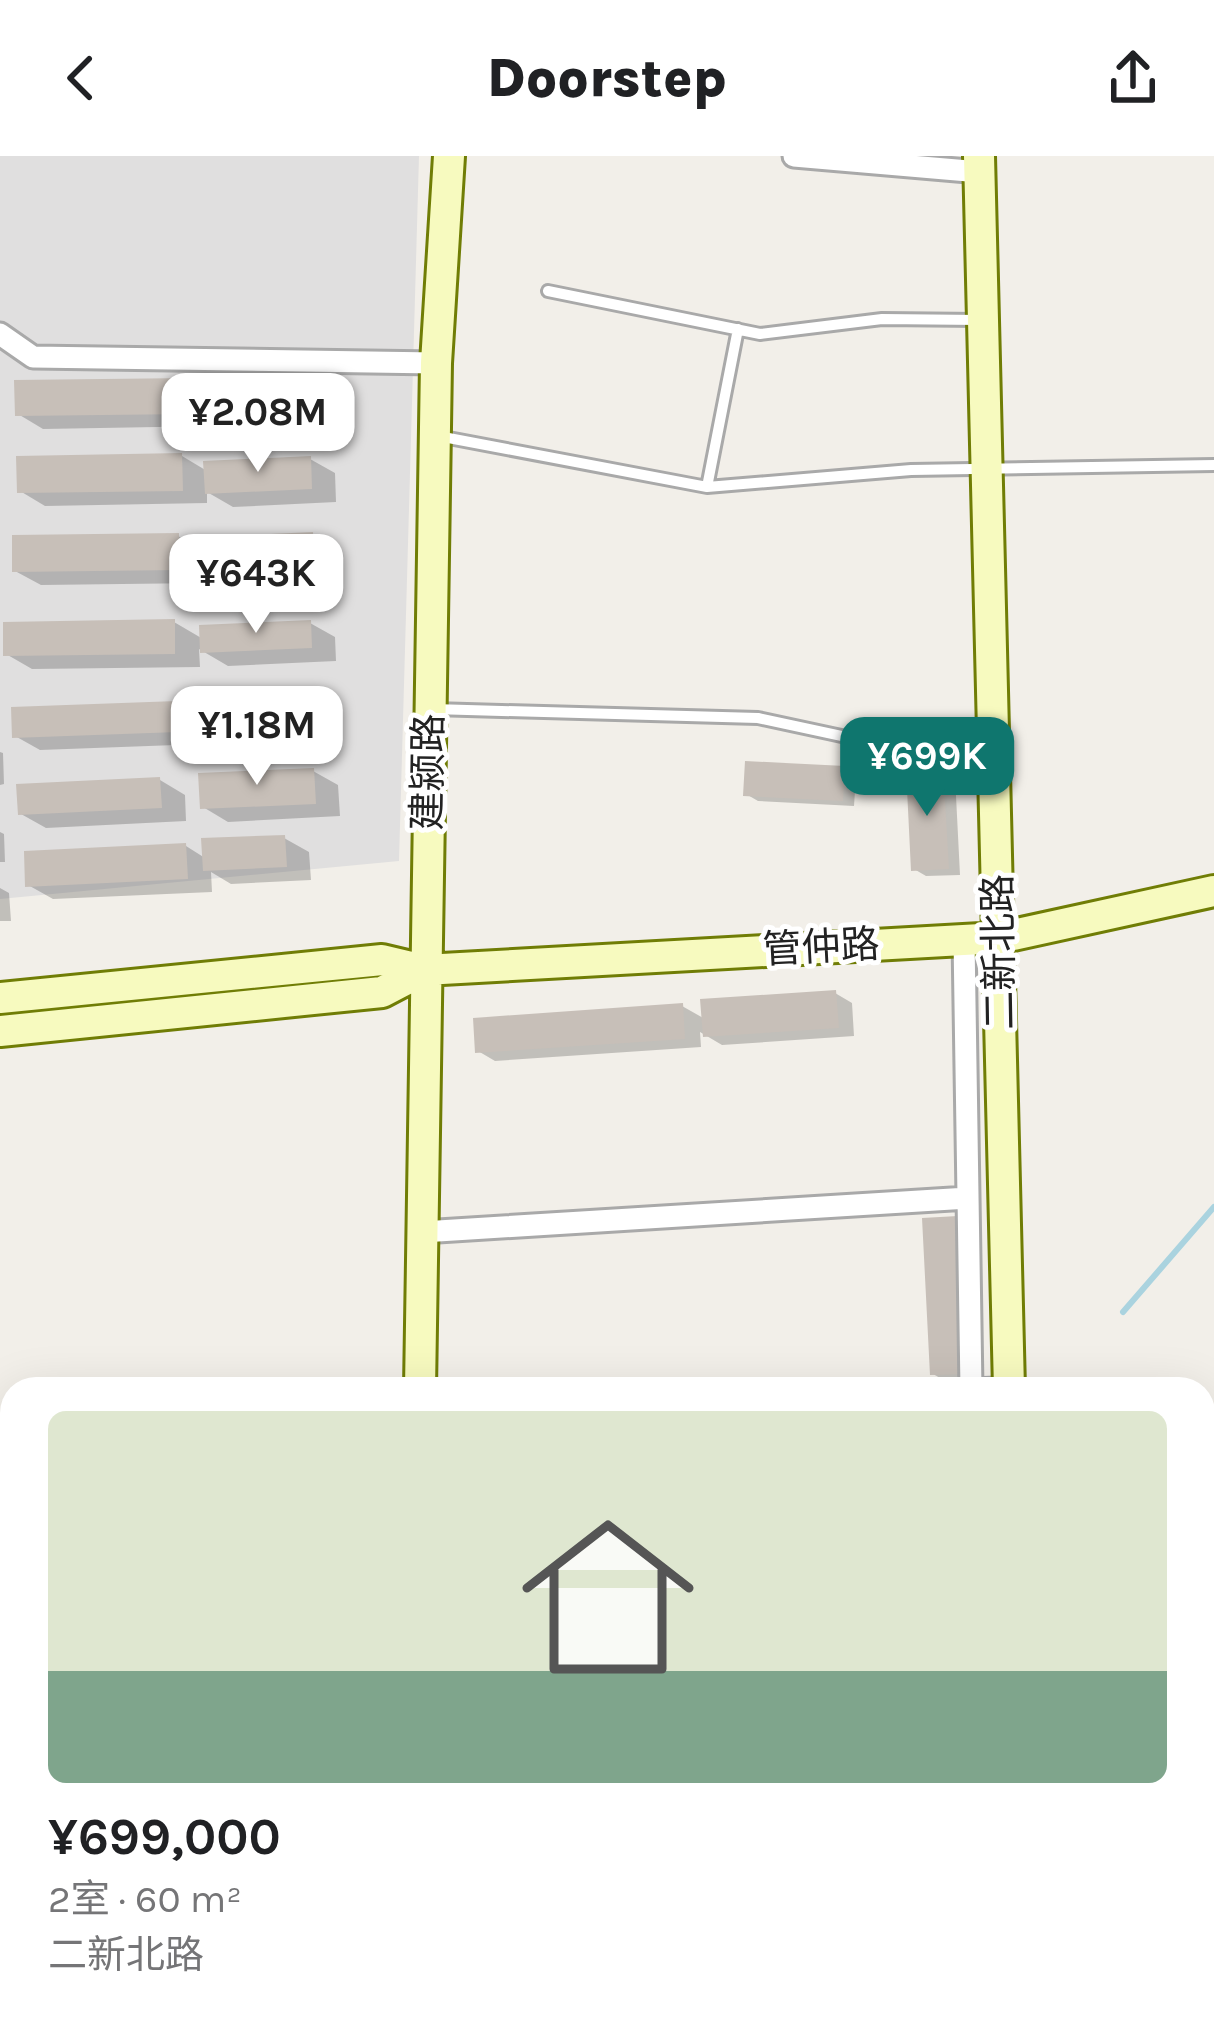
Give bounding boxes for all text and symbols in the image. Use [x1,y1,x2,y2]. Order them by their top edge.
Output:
icon: back [48,45,114,111]
icon: share [1100,45,1166,111]
text: Doorstep [487,46,727,110]
pin: ¥2.08M [160,373,356,475]
text: ¥2.08M [189,389,327,435]
pin: ¥643K [172,534,340,636]
text: ¥643K [196,550,316,596]
pin: ¥1.18M [159,686,355,788]
text: ¥1.18M [198,702,316,748]
street label: 建颍路 [404,713,452,831]
pin: ¥699K [843,717,1011,819]
text: ¥699K [867,733,987,779]
street label: 二新北路 [975,874,1023,1030]
street label: 管仲路 [761,921,881,973]
icon: home [500,1489,716,1705]
text: ¥699,000 [48,1807,281,1867]
text: 2室 · 60 m² [48,1876,242,1922]
text: 二新北路 [48,1932,204,1978]

